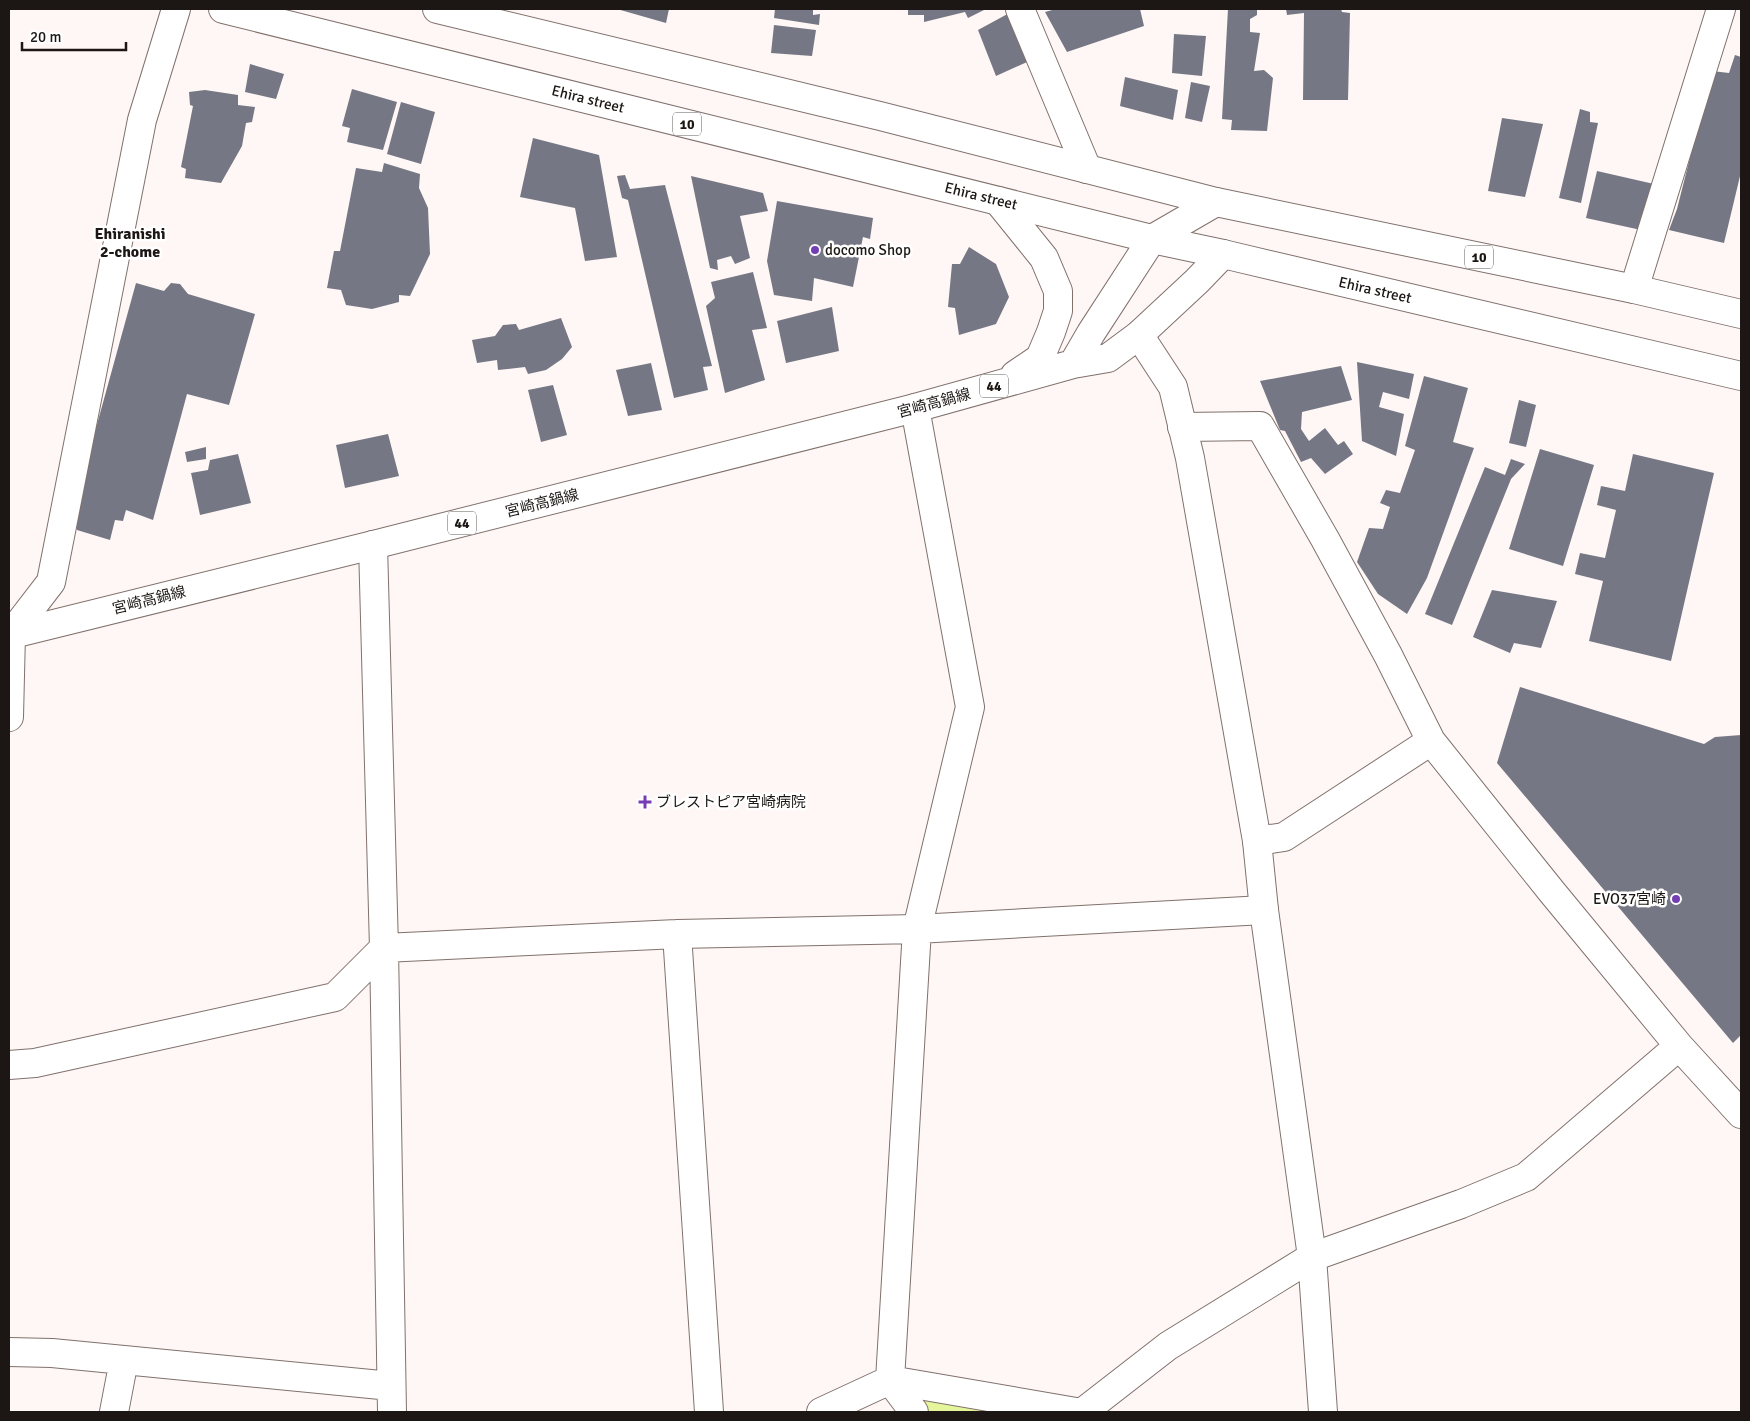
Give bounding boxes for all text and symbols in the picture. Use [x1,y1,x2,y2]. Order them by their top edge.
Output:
scale bar [22,20,126,52]
text: 20 m [30,28,61,46]
street label: Ehira street [550,81,626,117]
road number: 10 [673,112,701,136]
street label: Ehira street [943,178,1019,214]
district label: Ehiranishi 2-chome [94,224,166,262]
place label: docomo Shop [825,241,911,259]
marker: docomo Shop [809,244,821,256]
road number: 10 [1465,246,1493,268]
street label: Ehira street [1337,273,1413,307]
road number: 44 [980,374,1008,398]
street label: 宮崎高鍋線 [895,385,973,421]
street label: 宮崎高鍋線 [503,485,581,521]
road number: 44 [448,512,476,534]
street label: 宮崎高鍋線 [110,582,188,618]
place label: ブレストピア宮崎病院 [656,793,806,811]
marker: ブレストピア宮崎病院 [638,795,652,809]
place label: EVO37宮崎 [1593,890,1666,908]
marker: EVO37宮崎 [1670,893,1682,905]

